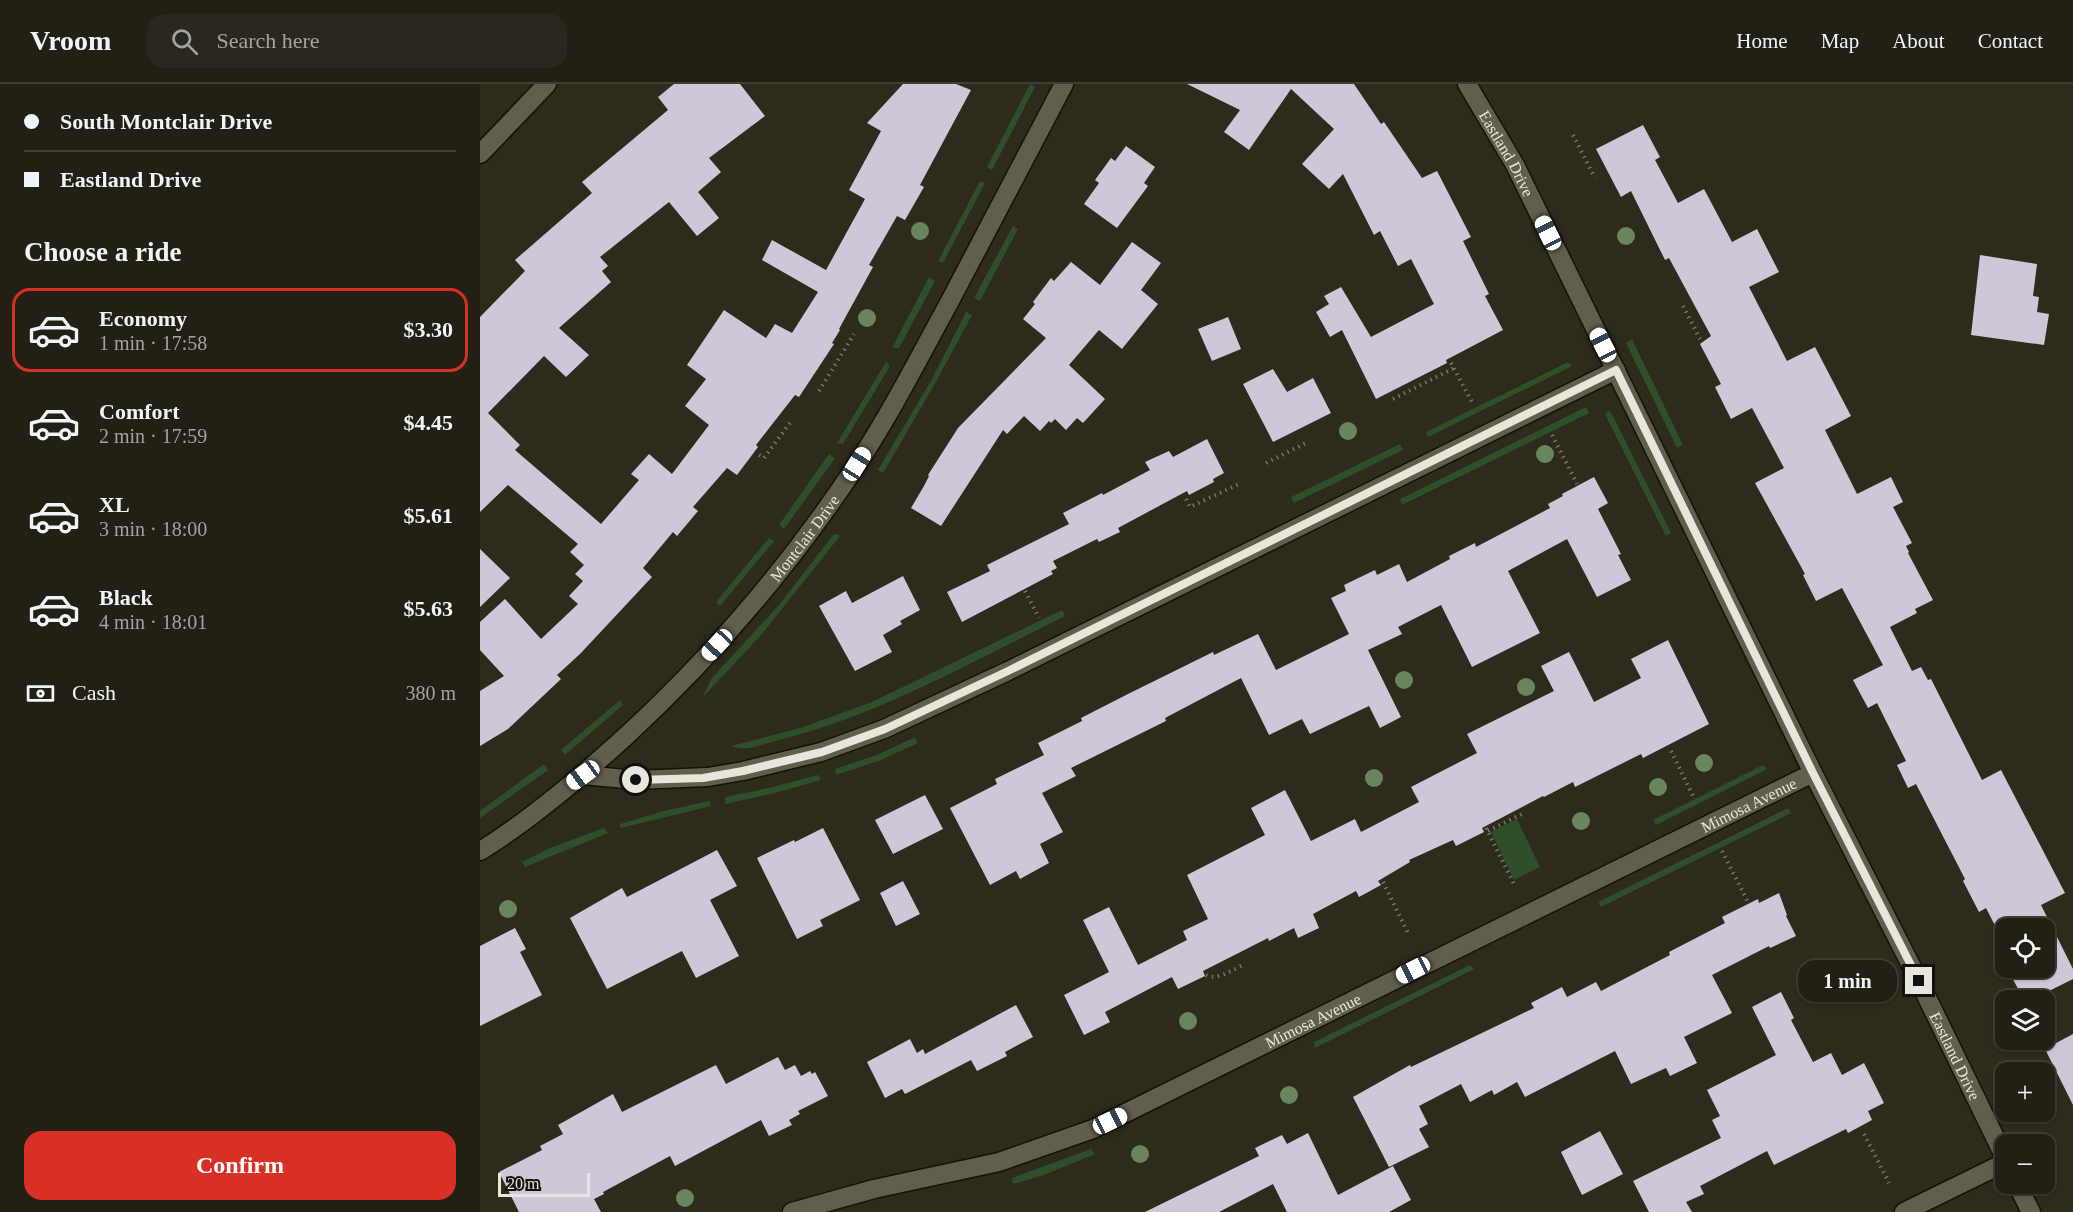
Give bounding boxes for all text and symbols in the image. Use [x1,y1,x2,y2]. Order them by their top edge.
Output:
search box [147,14,567,68]
text: Vroom [30,25,111,56]
icon: search [168,25,201,58]
text: Search here [216,28,320,53]
text: Home [1736,29,1788,53]
text: Map [1821,29,1859,53]
text: About [1892,29,1945,53]
text: Contact [1978,29,2043,53]
street label: Eastland Drive [1476,107,1537,199]
text: South Montclair Drive [60,109,272,134]
text: Eastland Drive [60,167,201,192]
car [1532,213,1564,253]
text: Choose a ride [24,237,182,267]
icon: car [27,303,81,357]
text: Economy [99,306,187,331]
text: $3.30 [404,317,453,342]
car [1587,325,1619,365]
text: 1 min · 17:58 [99,332,207,354]
icon: car [27,396,81,450]
text: Comfort [99,399,180,424]
text: $4.45 [404,410,453,435]
text: 2 min · 17:59 [99,425,207,447]
car [840,444,874,484]
icon: car [27,489,81,543]
text: XL [99,492,130,517]
street label: Montclair Drive [766,492,842,585]
text: $5.61 [404,503,453,528]
text: 3 min · 18:00 [99,518,207,540]
icon: car [27,582,81,636]
text: Black [99,585,153,610]
text: $5.63 [404,596,453,621]
text: 4 min · 18:01 [99,611,207,633]
car [698,626,736,664]
icon: cash [24,677,57,710]
text: Cash [72,680,116,705]
text: 380 m [405,682,456,704]
car [563,757,603,793]
route start [622,766,649,793]
street label: Mimosa Avenue [1698,774,1799,836]
map controls [1995,918,2055,1194]
button: locate [1995,918,2055,978]
car [1393,954,1433,986]
callout: 1 min [1799,960,1898,1002]
route end [1905,967,1932,994]
text: 1 min [1823,970,1872,992]
street label: Mimosa Avenue [1262,990,1363,1051]
button: layers [1995,990,2055,1050]
street label: Eastland Drive [1927,1009,1984,1103]
button: + [1995,1062,2055,1122]
car [1090,1105,1130,1137]
button: Confirm [24,1131,456,1200]
button: − [1995,1134,2055,1194]
scale bar [498,1170,590,1198]
text: 20 m [507,1175,539,1192]

